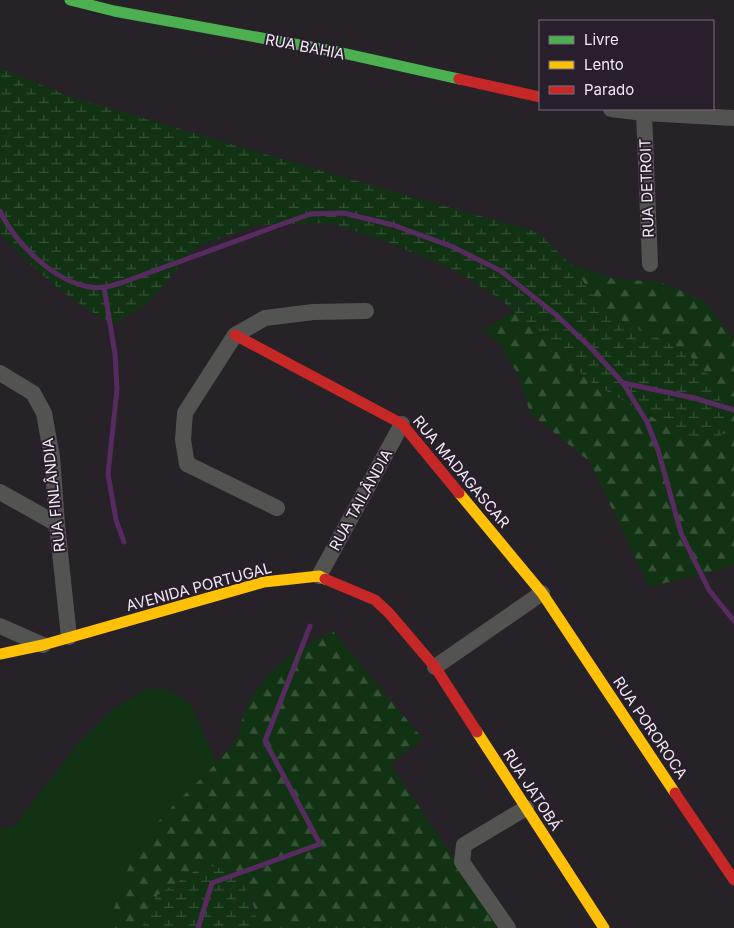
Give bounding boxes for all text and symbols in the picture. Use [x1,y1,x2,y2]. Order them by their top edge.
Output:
legend [539,20,714,110]
street label: RUA BAHIA [264,29,347,64]
text: Livre [584,30,619,49]
text: Lento [584,55,624,74]
text: Parado [584,80,634,99]
street label: RUA DETROIT [635,138,658,238]
street label: RUA MADAGASCAR [409,412,514,532]
street label: RUA FINLÂNDIA [38,437,69,553]
street label: RUA TAILÂNDIA [325,446,396,554]
street label: AVENIDA PORTUGAL [124,558,274,615]
street label: RUA POROROCA [609,673,692,783]
street label: RUA JATOBÁ [499,745,566,834]

